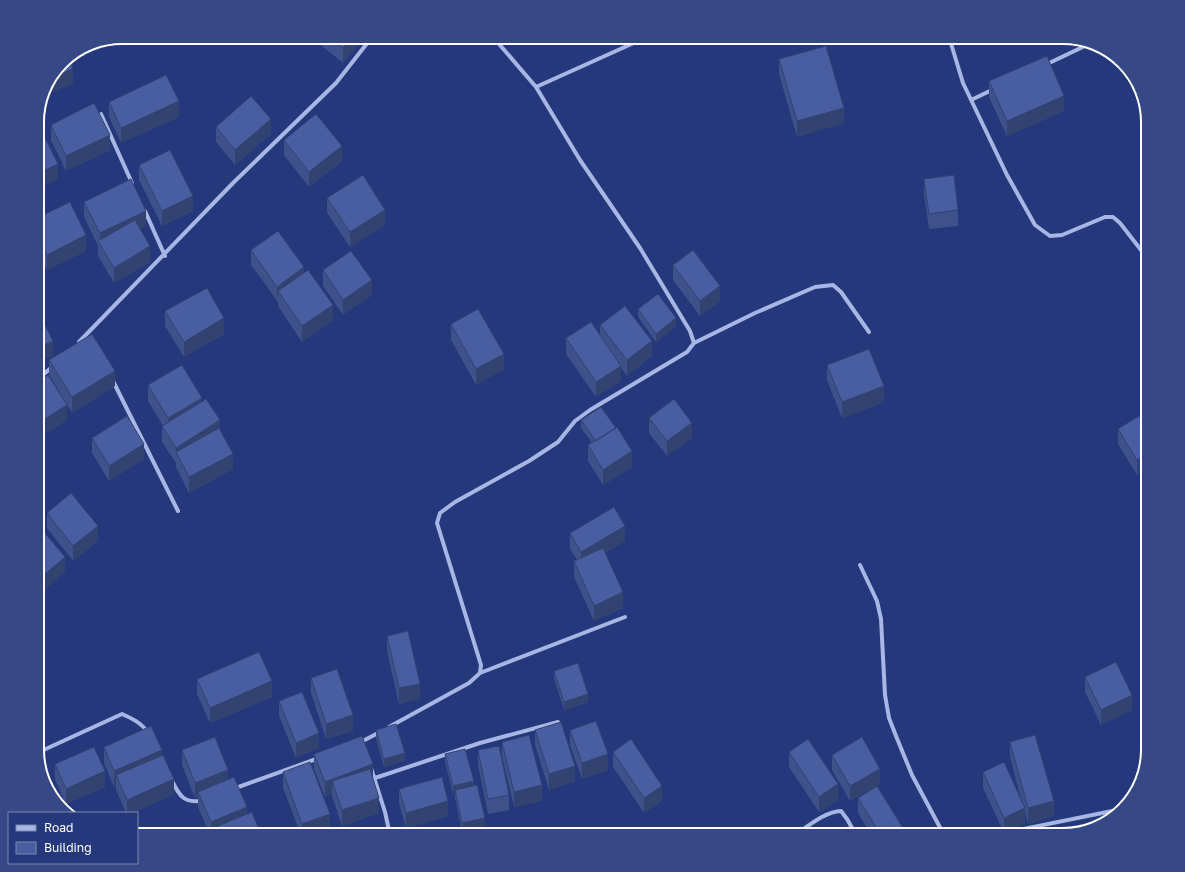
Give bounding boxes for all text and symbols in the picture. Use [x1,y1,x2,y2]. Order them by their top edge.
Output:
legend [8,812,138,864]
text: Road [44,820,73,835]
text: Building [44,840,92,855]

